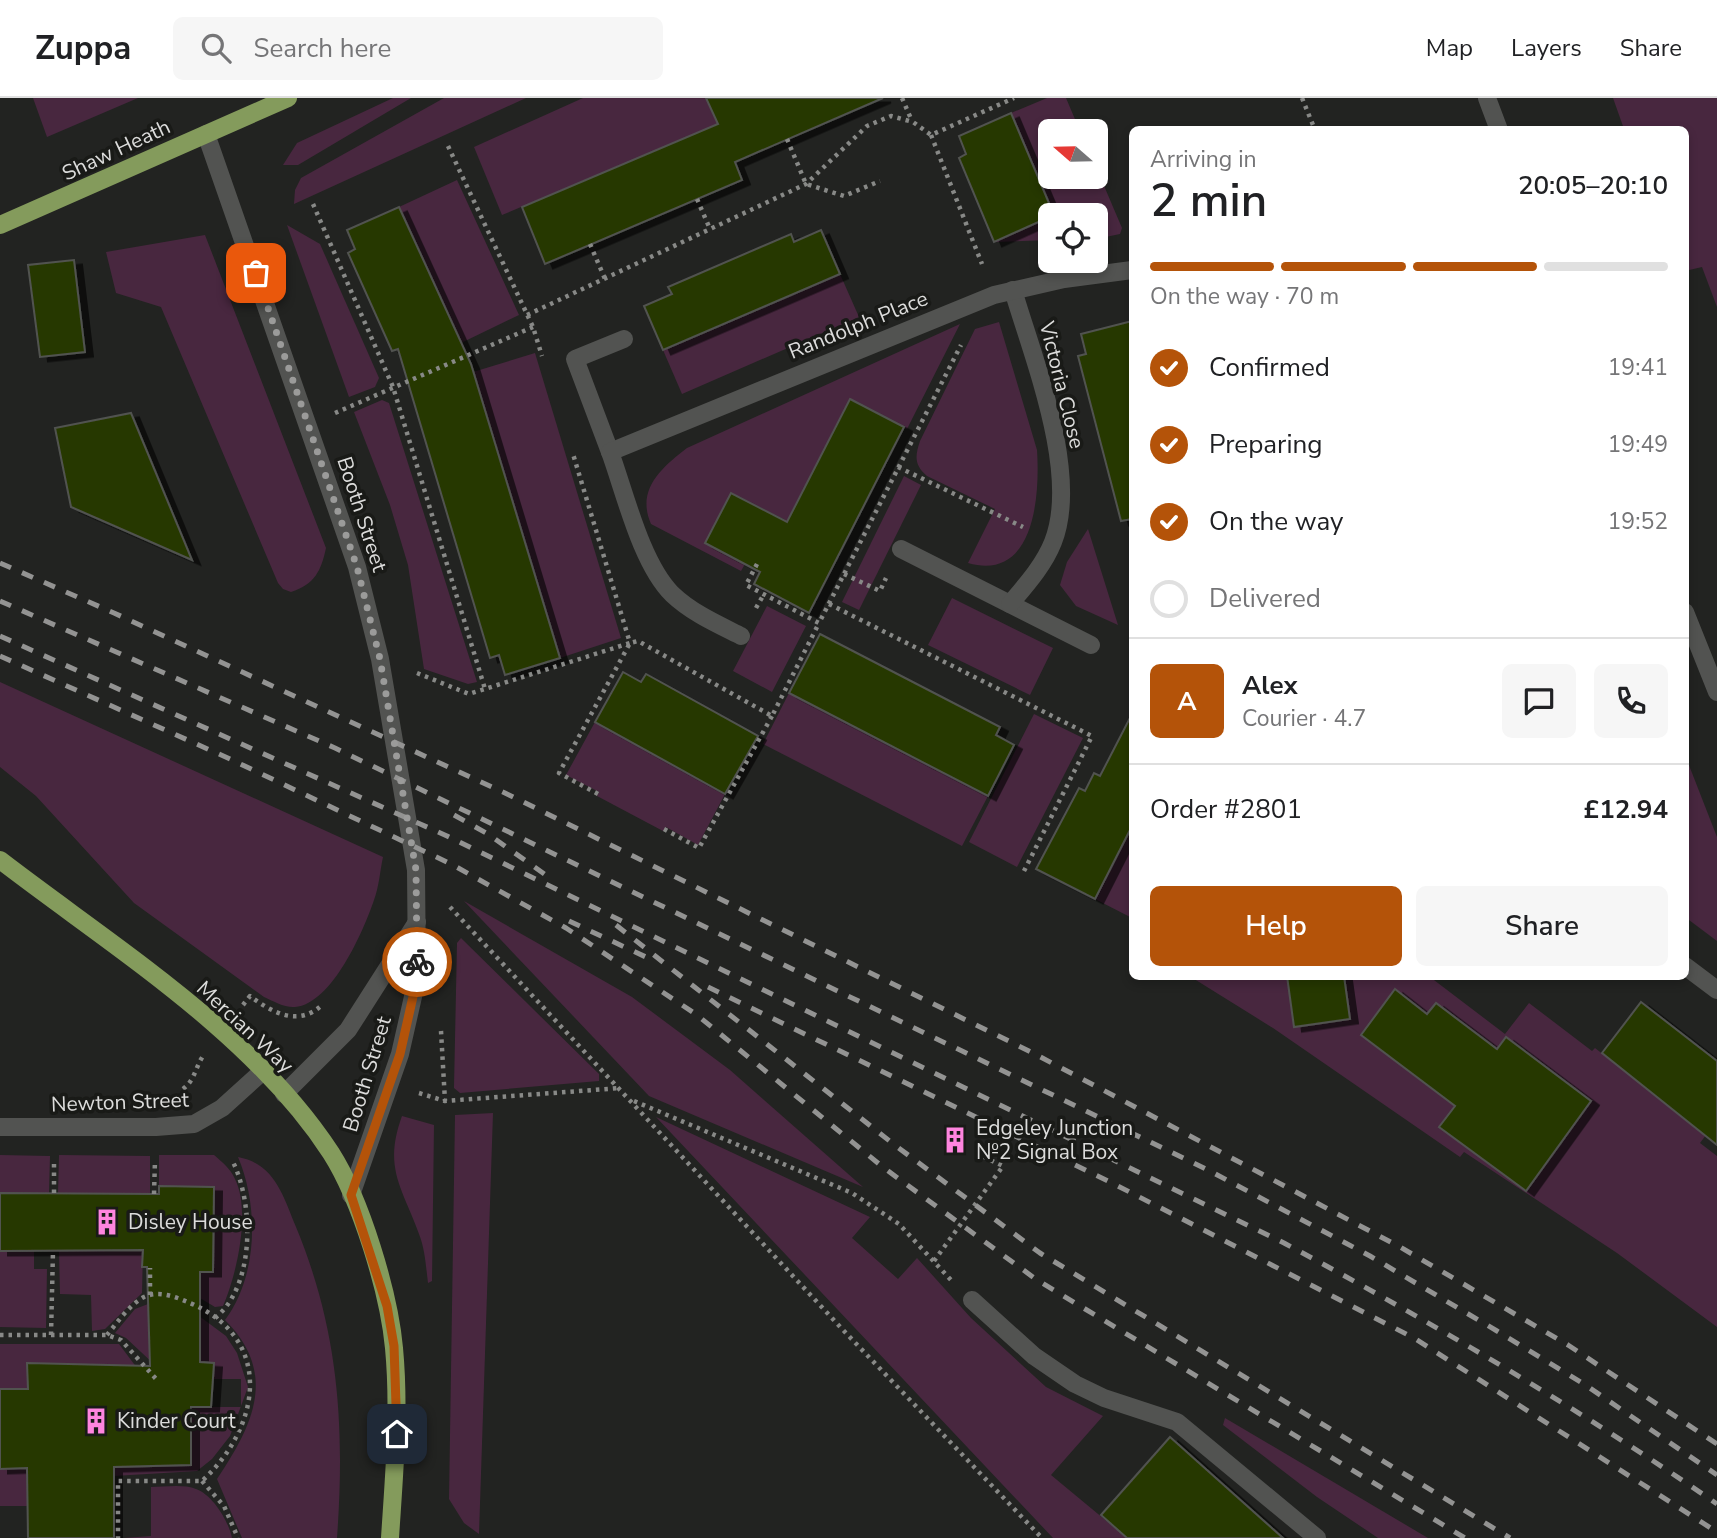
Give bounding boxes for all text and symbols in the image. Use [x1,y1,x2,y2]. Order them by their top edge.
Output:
search box [173,17,663,80]
text: Zuppa [35,26,131,71]
icon: search [197,29,235,67]
text: Search here [253,31,391,66]
text: Map [1426,32,1473,64]
text: Layers [1511,32,1582,64]
text: Share [1620,32,1682,64]
street label: Shaw Heath [57,113,175,187]
north arrow [1038,119,1108,189]
map controls [1038,119,1108,273]
text: Arriving in [1150,144,1257,175]
text: 20:05–20:10 [1518,168,1668,203]
text: 2 min [1150,169,1267,232]
button: locate [1038,203,1108,273]
pin [226,243,286,303]
icon: bag [237,254,275,292]
text: On the way · 70 m [1150,281,1339,312]
street label: Randolph Place [784,284,932,366]
street label: Victoria Close [1032,318,1091,452]
icon: check [1150,349,1188,387]
text: Confirmed [1209,350,1330,385]
text: 19:41 [1608,352,1668,383]
icon: check [1150,426,1188,464]
text: Preparing [1209,427,1322,462]
text: 19:49 [1608,429,1668,460]
street label: Booth Street [330,453,394,576]
icon: check [1150,503,1188,541]
text: On the way [1209,504,1343,539]
text: 19:52 [1608,506,1668,537]
text: Delivered [1209,581,1321,616]
button: chat [1502,664,1576,738]
button: phone [1594,664,1668,738]
text: Alex [1242,668,1298,703]
text: A [1177,684,1197,719]
text: Courier · 4.7 [1242,703,1366,734]
text: Order #2801 [1150,792,1302,827]
text: £12.94 [1584,792,1668,827]
button: Help [1150,886,1402,966]
button: Share [1416,886,1668,966]
courier [382,927,452,997]
icon: bike [398,943,436,981]
street label: Mercian Way [190,975,300,1079]
street label: Booth Street [336,1012,398,1135]
street label: Newton Street [51,1086,190,1118]
place label: Edgeley Junction №2 Signal Box [976,1114,1133,1166]
building icon: Edgeley Junction №2 Signal Box [940,1125,970,1155]
building icon: Disley House [92,1207,122,1237]
place label: Disley House [128,1208,253,1236]
pin [367,1404,427,1464]
building icon: Kinder Court [81,1406,111,1436]
place label: Kinder Court [117,1407,236,1435]
icon: home [378,1415,416,1453]

